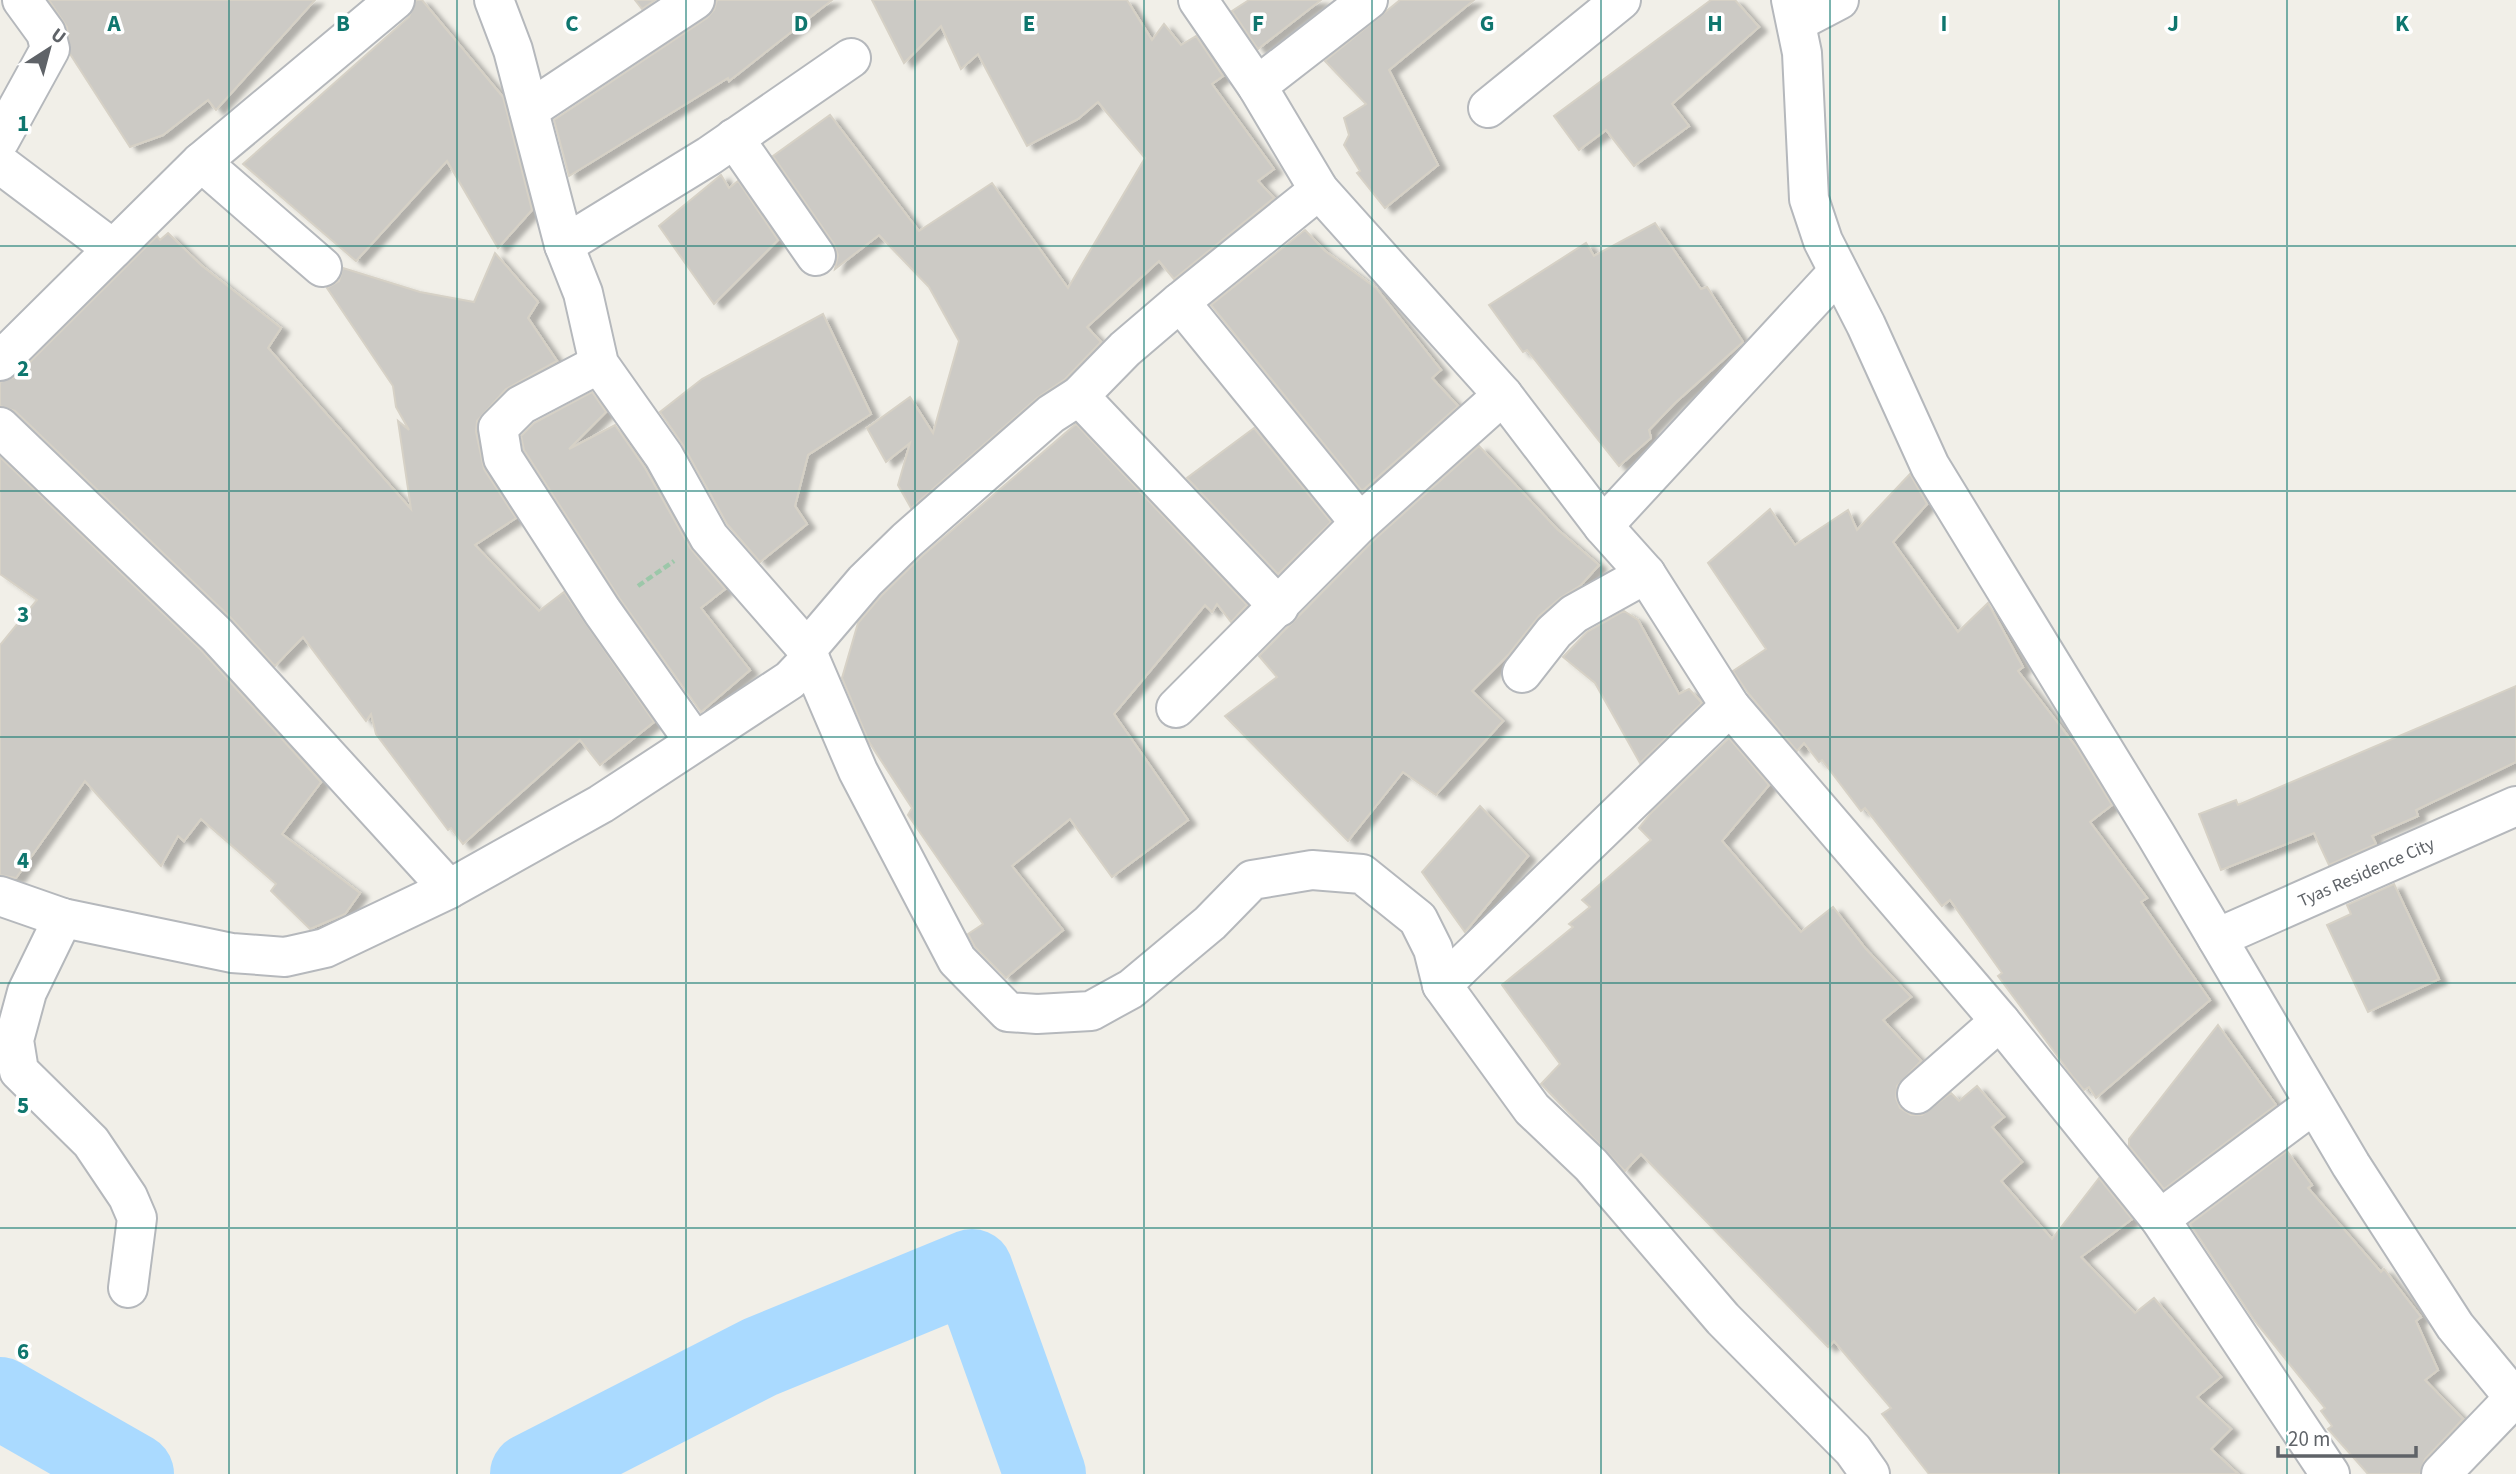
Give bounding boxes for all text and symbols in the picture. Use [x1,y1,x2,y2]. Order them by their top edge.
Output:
text: A [106,7,121,40]
text: B [336,7,350,40]
text: C [565,7,579,40]
text: D [794,7,808,40]
text: E [1023,7,1035,40]
text: F [1252,7,1264,40]
text: G [1480,7,1494,40]
text: H [1707,7,1723,40]
text: I [1941,7,1947,40]
text: J [2167,7,2179,40]
text: K [2395,7,2410,40]
north arrow [14,14,84,84]
text: U [45,22,71,51]
text: 1 [17,107,29,140]
text: 2 [17,352,29,385]
text: 3 [17,598,29,631]
street label: Tyas Residence City [2294,831,2439,913]
text: 4 [17,844,29,877]
text: 5 [17,1089,29,1122]
text: 6 [17,1335,29,1368]
scale bar [2278,1414,2416,1458]
text: 20 m [2288,1424,2330,1454]

